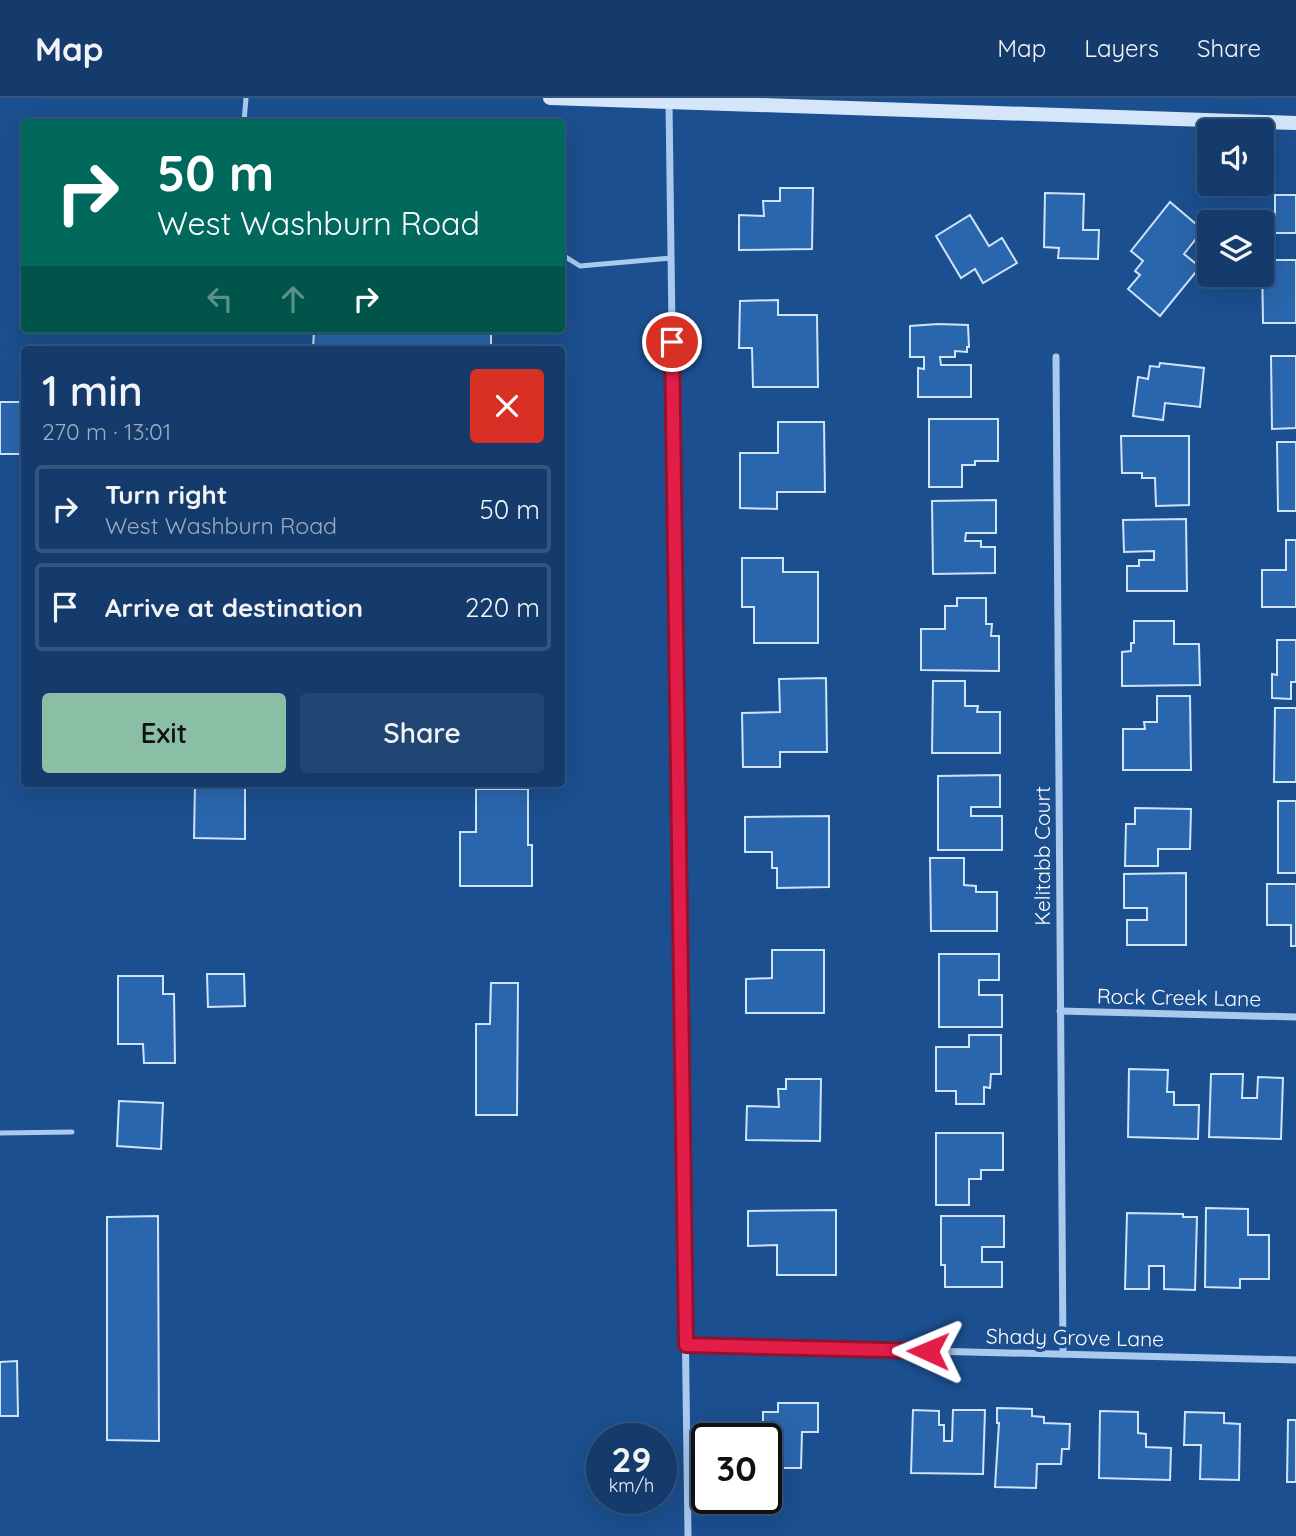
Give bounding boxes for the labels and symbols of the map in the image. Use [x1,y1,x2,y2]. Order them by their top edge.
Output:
pin [642,312,702,372]
street label: Kelitabb Court [1029,786,1055,926]
street label: Rock Creek Lane [1097,983,1261,1011]
position arrow [891,1314,965,1388]
street label: Shady Grove Lane [986,1322,1164,1352]
speed limit sign: 30 [691,1423,782,1514]

